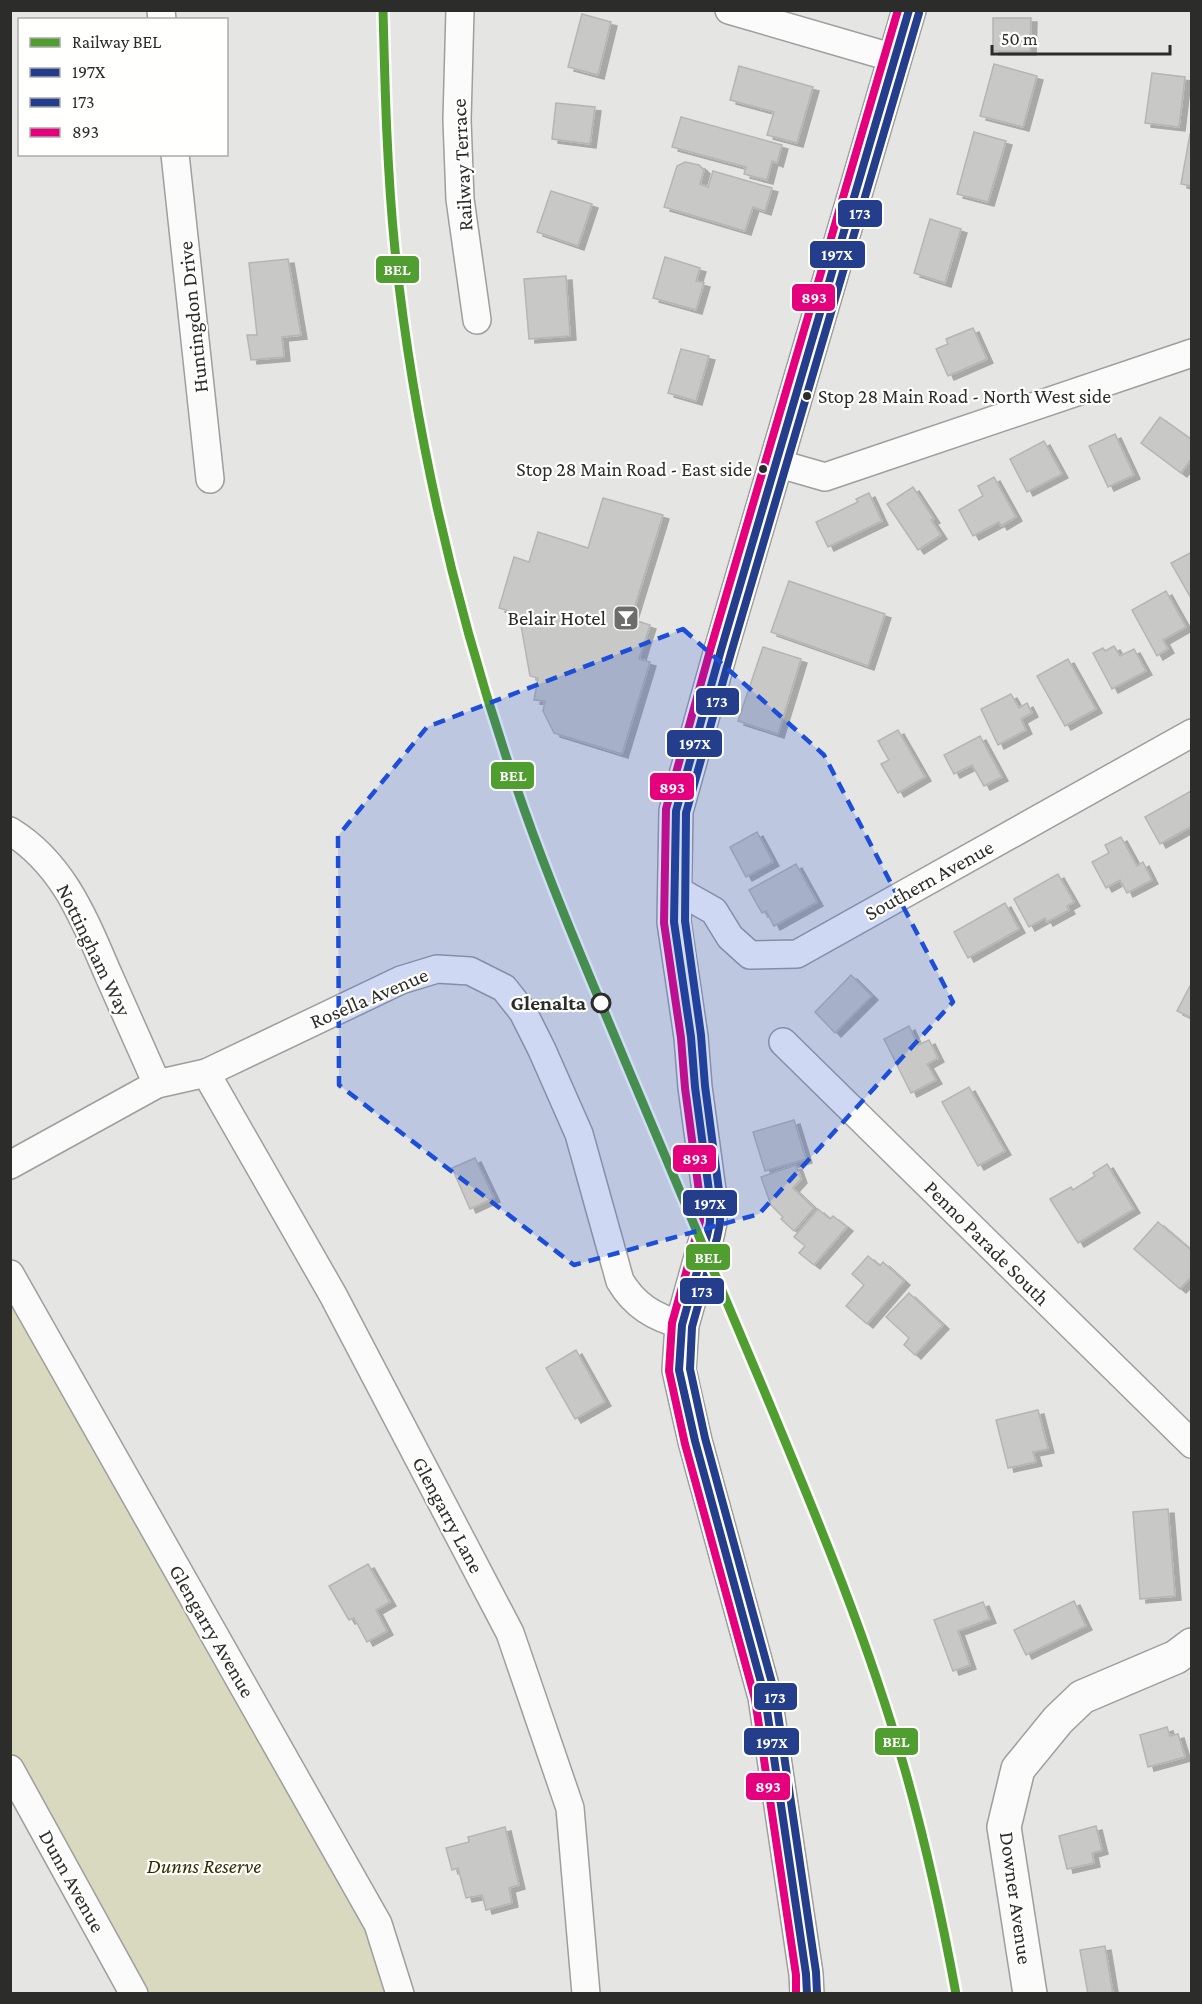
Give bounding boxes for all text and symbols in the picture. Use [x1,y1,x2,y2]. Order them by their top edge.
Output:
legend [18,18,228,156]
scale bar [992,18,1170,56]
text: 50 m [1001,29,1038,49]
text: Railway BEL [72,32,161,52]
text: 197X [72,62,106,82]
text: 173 [72,92,95,112]
street label: Railway Terrace [447,98,477,232]
text: 893 [72,122,99,142]
line badge: 173 [837,199,883,228]
text: 173 [849,205,871,222]
street label: Huntingdon Drive [173,240,213,394]
line badge: 197X [809,240,866,269]
text: 197X [821,246,853,263]
line badge: BEL [375,255,420,284]
text: BEL [383,261,411,278]
line badge: 893 [791,283,836,312]
text: 893 [801,289,827,306]
place label: Stop 28 Main Road - North West side [818,385,1111,408]
marker: Stop 28 Main Road - North West side [801,390,813,402]
place label: Stop 28 Main Road - East side [516,458,752,481]
marker: Stop 28 Main Road - East side [757,463,769,475]
bar icon: Belair Hotel [611,603,641,633]
place label: Belair Hotel [507,606,606,630]
line badge: 173 [695,687,740,716]
text: 173 [706,693,728,710]
line badge: 197X [666,729,723,758]
text: 197X [679,735,711,752]
line badge: BEL [490,761,535,790]
text: BEL [499,767,527,784]
line badge: 893 [649,772,695,801]
text: 893 [659,779,685,796]
street label: Southern Avenue [860,835,998,925]
street label: Nottingham Way [52,880,137,1020]
street label: Rosella Avenue [306,962,432,1034]
place label: Glenalta [510,991,587,1015]
marker: Glenalta [591,993,611,1013]
line badge: 893 [672,1144,717,1173]
text: 893 [682,1150,708,1167]
street label: Penno Parade South [920,1176,1054,1310]
line badge: 197X [682,1189,738,1217]
text: 197X [694,1195,726,1212]
line badge: BEL [685,1243,731,1271]
text: BEL [694,1249,722,1266]
line badge: 173 [679,1277,725,1305]
text: 173 [691,1283,713,1300]
street label: Glengarry Lane [407,1453,489,1577]
street label: Glengarry Avenue [164,1560,260,1702]
line badge: 173 [753,1682,798,1711]
text: 173 [764,1689,786,1706]
line badge: 197X [743,1727,800,1756]
line badge: BEL [874,1727,919,1756]
text: BEL [882,1733,910,1750]
text: 197X [756,1734,788,1751]
line badge: 893 [745,1772,791,1801]
text: 893 [755,1778,781,1795]
street label: Dunn Avenue [34,1826,110,1936]
street label: Downer Avenue [995,1830,1037,1966]
park label: Dunns Reserve [147,1854,261,1878]

